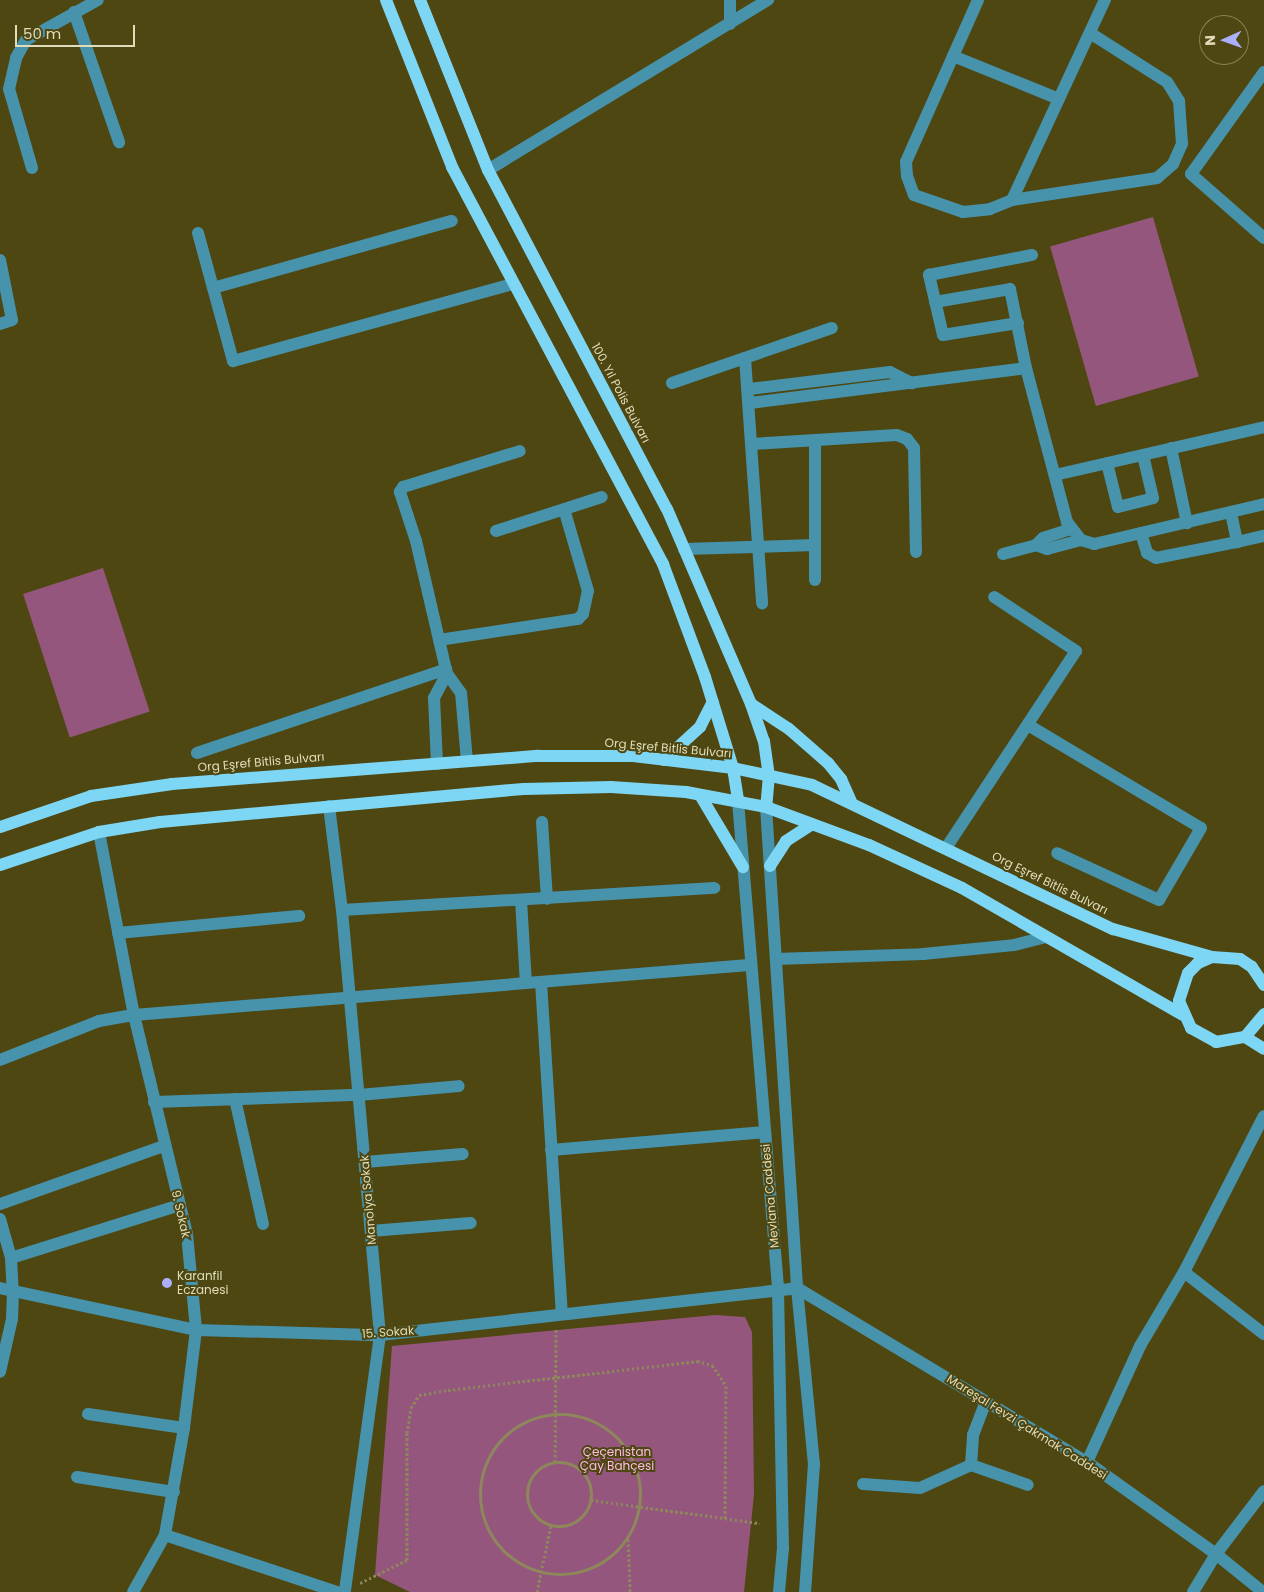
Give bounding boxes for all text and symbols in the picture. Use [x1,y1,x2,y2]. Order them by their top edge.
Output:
scale bar [18,15,138,47]
north arrow [1199,15,1249,65]
text: 50 m [23,23,61,44]
text: N [1200,35,1220,46]
street label: 100. Yıl Polis Bulvarı [589,341,653,445]
street label: Org Eşref Bitlis Bulvarı [604,735,732,761]
street label: Org Eşref Bitlis Bulvarı [197,749,325,775]
street label: Org Eşref Bitlis Bulvarı [990,849,1110,917]
street label: Mevlana Caddesi [758,1143,782,1249]
street label: Manolya Sokak [357,1155,379,1245]
street label: 9. Sokak [169,1189,193,1239]
place label: Karanfil Eczanesi [177,1269,228,1297]
marker: Karanfil Eczanesi [161,1277,173,1289]
street label: 15. Sokak [361,1323,415,1341]
street label: Mareşal Fevzi Çakmak Caddesi [944,1372,1110,1482]
park label: Çeçenistan Çay Bahçesi [580,1445,654,1473]

